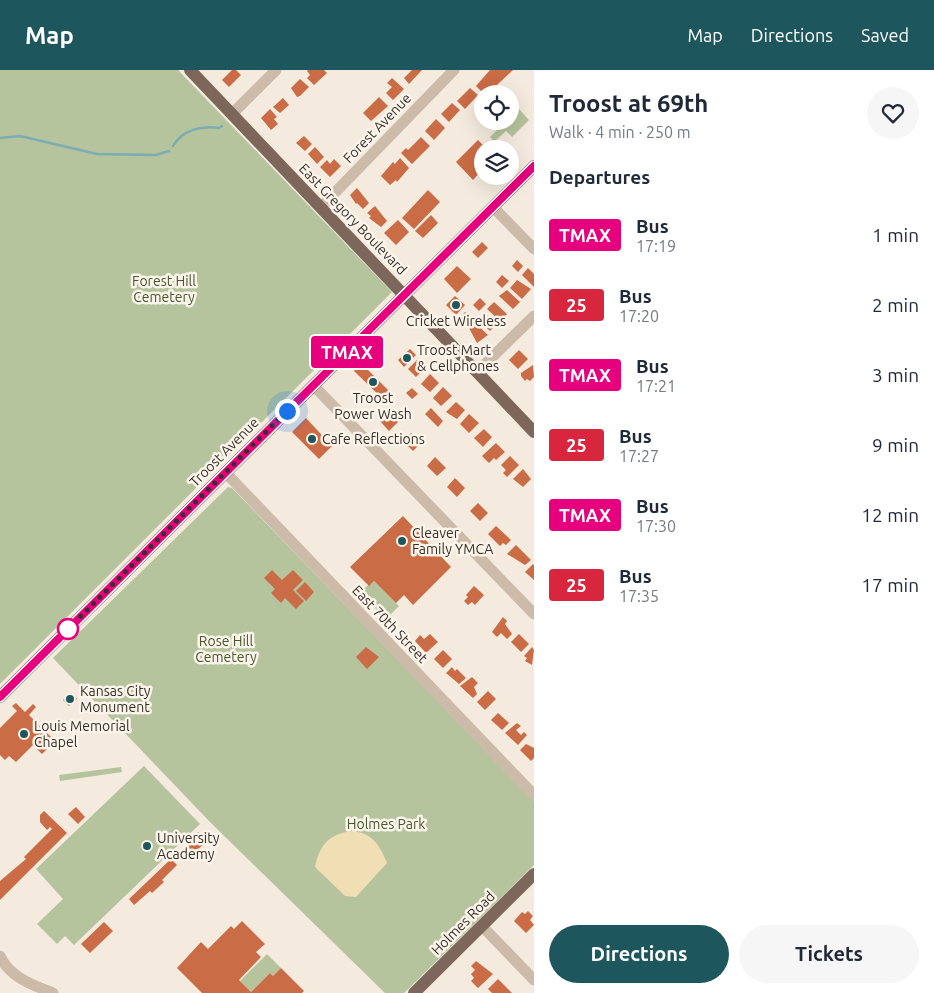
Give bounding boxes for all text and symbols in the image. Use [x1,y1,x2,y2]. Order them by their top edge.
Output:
text: Map [25,22,74,49]
text: Map [687,25,723,45]
text: Directions [751,25,833,45]
text: Saved [861,25,909,45]
map controls [474,85,519,185]
button: locate [474,85,519,130]
button: heart [867,87,919,139]
street label: Forest Avenue [340,90,414,166]
text: Troost at 69th [549,90,708,117]
text: Walk · 4 min · 250 m [549,123,691,141]
button: layers [474,140,519,185]
street label: East Gregory Boulevard [296,160,410,278]
text: Departures [549,166,650,188]
text: Bus [636,215,669,237]
text: 1 min [872,224,919,246]
text: TMAX [559,225,611,245]
text: 17:19 [636,237,676,255]
park label: Forest Hill Cemetery [132,273,196,305]
text: Bus [619,285,652,307]
text: 2 min [872,294,919,316]
text: 25 [566,295,587,315]
marker: Cricket Wireless [450,299,462,311]
text: 17:20 [619,307,659,325]
place label: Cricket Wireless [406,313,506,329]
line badge: TMAX [312,336,382,368]
text: TMAX [321,342,373,362]
place label: Troost Mart & Cellphones [417,342,499,374]
marker: Troost Mart & Cellphones [401,352,413,364]
text: Bus [636,355,669,377]
text: 3 min [872,364,919,386]
text: TMAX [559,365,611,385]
marker: Troost Power Wash [367,376,379,388]
text: 17:21 [636,377,676,395]
place label: Troost Power Wash [334,390,412,422]
your location [275,399,300,424]
street label: Troost Avenue [186,414,262,490]
text: Bus [619,425,652,447]
place label: Cafe Reflections [322,431,425,447]
marker: Cafe Reflections [306,433,318,445]
text: 9 min [872,434,919,456]
text: 25 [566,435,587,455]
text: 17:27 [619,447,659,465]
text: Bus [636,495,669,517]
text: 12 min [861,504,919,526]
text: TMAX [559,505,611,525]
text: 17:30 [636,517,676,535]
place label: Cleaver Family YMCA [412,525,493,557]
marker: Cleaver Family YMCA [396,535,408,547]
text: Bus [619,565,652,587]
text: 17 min [861,574,919,596]
text: 25 [566,575,587,595]
street label: East 70th Street [349,582,431,666]
text: 17:35 [619,587,659,605]
unlabelled marker [57,618,79,640]
park label: Rose Hill Cemetery [195,633,257,665]
place label: Kansas City Monument [80,683,151,715]
marker: Kansas City Monument [64,693,76,705]
place label: Louis Memorial Chapel [34,718,130,750]
marker: Louis Memorial Chapel [18,728,30,740]
park label: Holmes Park [347,816,425,832]
place label: University Academy [157,830,220,862]
marker: University Academy [141,840,153,852]
street label: Holmes Road [428,888,498,958]
button: Directions [549,925,729,983]
button: Tickets [739,925,919,983]

